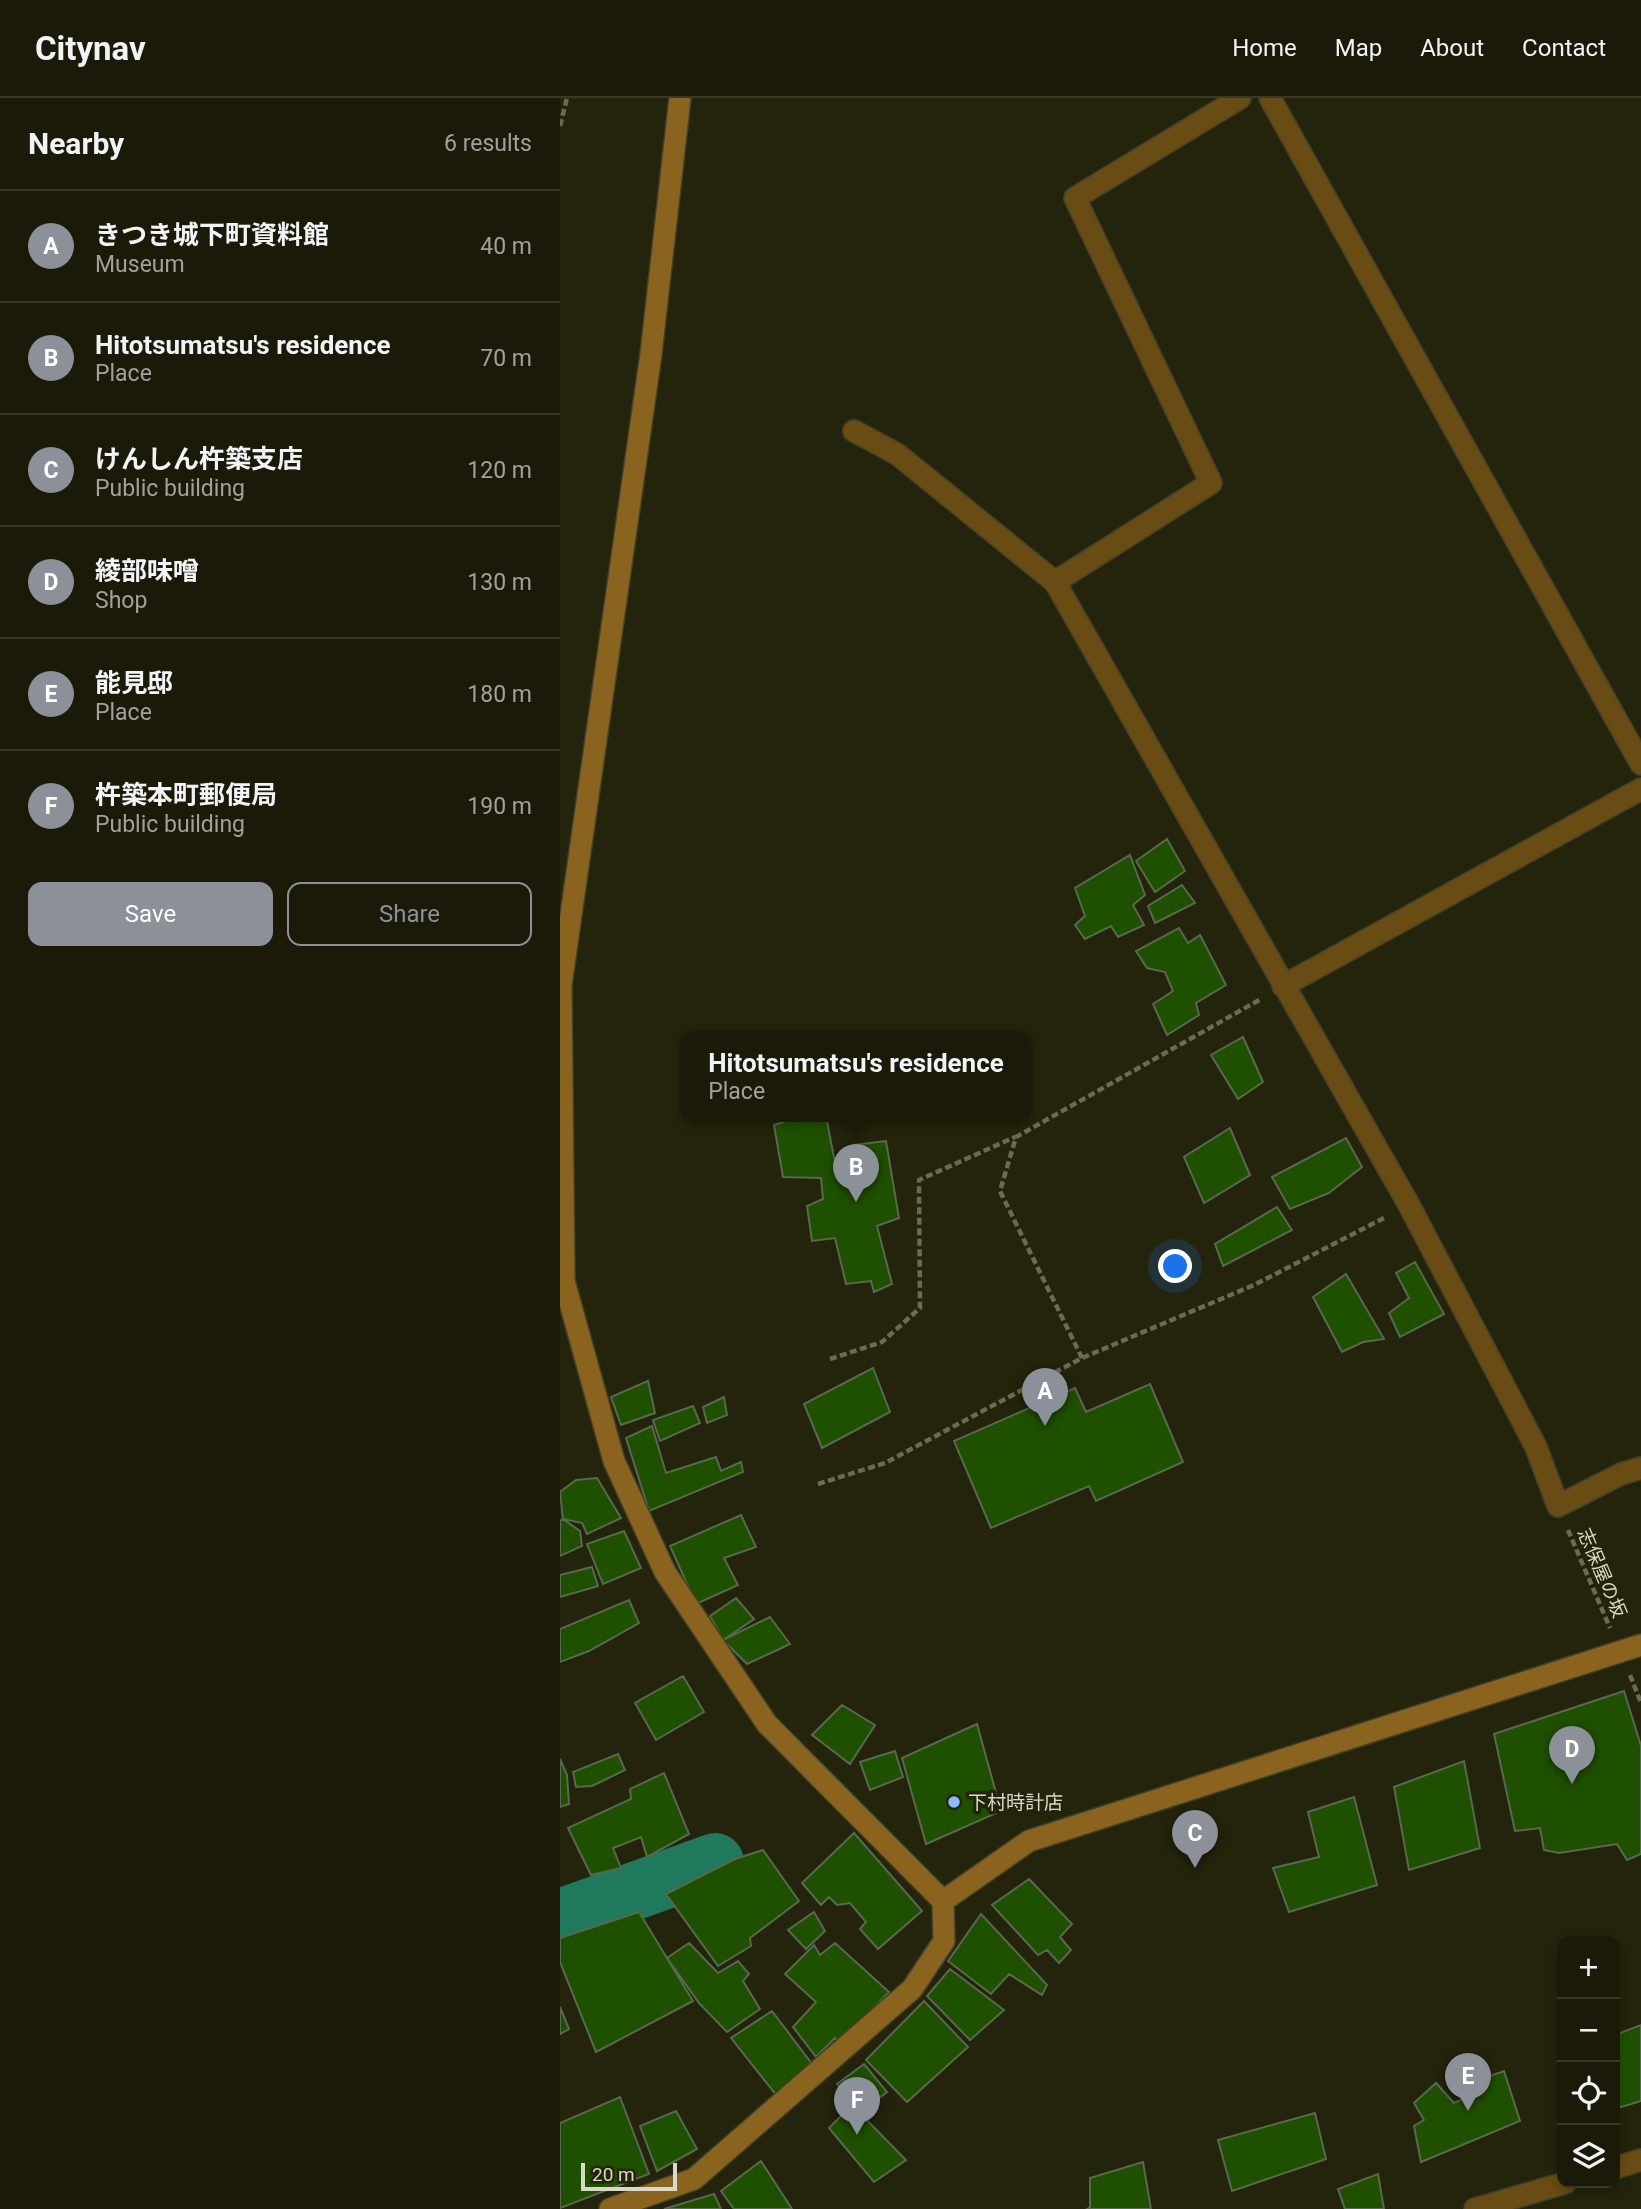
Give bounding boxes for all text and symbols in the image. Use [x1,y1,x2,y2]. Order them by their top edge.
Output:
text: Citynav [35,29,146,68]
text: Home [1232,34,1297,62]
text: Map [1335,34,1382,62]
text: About [1420,34,1484,62]
text: Contact [1522,34,1606,62]
text: Nearby [28,126,124,161]
text: 6 results [444,130,532,157]
text: きつき城下町資料館 [95,220,329,250]
text: A [43,233,59,260]
text: 40 m [480,233,532,260]
text: Museum [95,251,185,278]
text: Hitotsumatsu's residence [95,330,391,360]
text: B [44,345,58,372]
text: 70 m [480,345,532,372]
text: Place [95,360,152,387]
text: けんしん杵築支店 [95,444,303,474]
text: C [43,457,59,484]
text: 120 m [467,457,532,484]
text: Public building [95,475,245,502]
text: 綾部味噌 [95,556,199,586]
text: D [44,569,58,596]
text: 130 m [467,569,532,596]
text: Shop [95,587,147,614]
text: 能見邸 [95,668,173,698]
text: E [45,681,57,708]
text: 180 m [467,681,532,708]
text: Place [95,699,152,726]
text: 杵築本町郵便局 [95,780,277,810]
text: F [45,793,57,820]
text: 190 m [467,793,532,820]
text: Public building [95,811,245,838]
button: Save [28,882,273,946]
button: Share [287,882,532,946]
popup [681,1031,1031,1122]
text: Hitotsumatsu's residence [708,1048,1004,1078]
text: Place [708,1078,765,1105]
pin: B [833,1144,879,1202]
your location [1158,1249,1192,1283]
pin: A [1022,1368,1068,1426]
street label: 志保屋の坂 [1573,1525,1631,1621]
pin: D [1549,1726,1595,1784]
place label: 下村時計店 [968,1791,1063,1814]
marker: 下村時計店 [946,1794,962,1810]
pin: C [1172,1810,1218,1868]
map controls [1557,1936,1620,2188]
button: + [1557,1936,1620,1999]
button: − [1557,1999,1620,2062]
pin: E [1445,2053,1491,2111]
button: locate [1557,2062,1620,2125]
pin: F [834,2077,880,2135]
button: layers [1557,2125,1620,2188]
scale bar [581,2160,677,2192]
text: 20 m [592,2163,635,2186]

